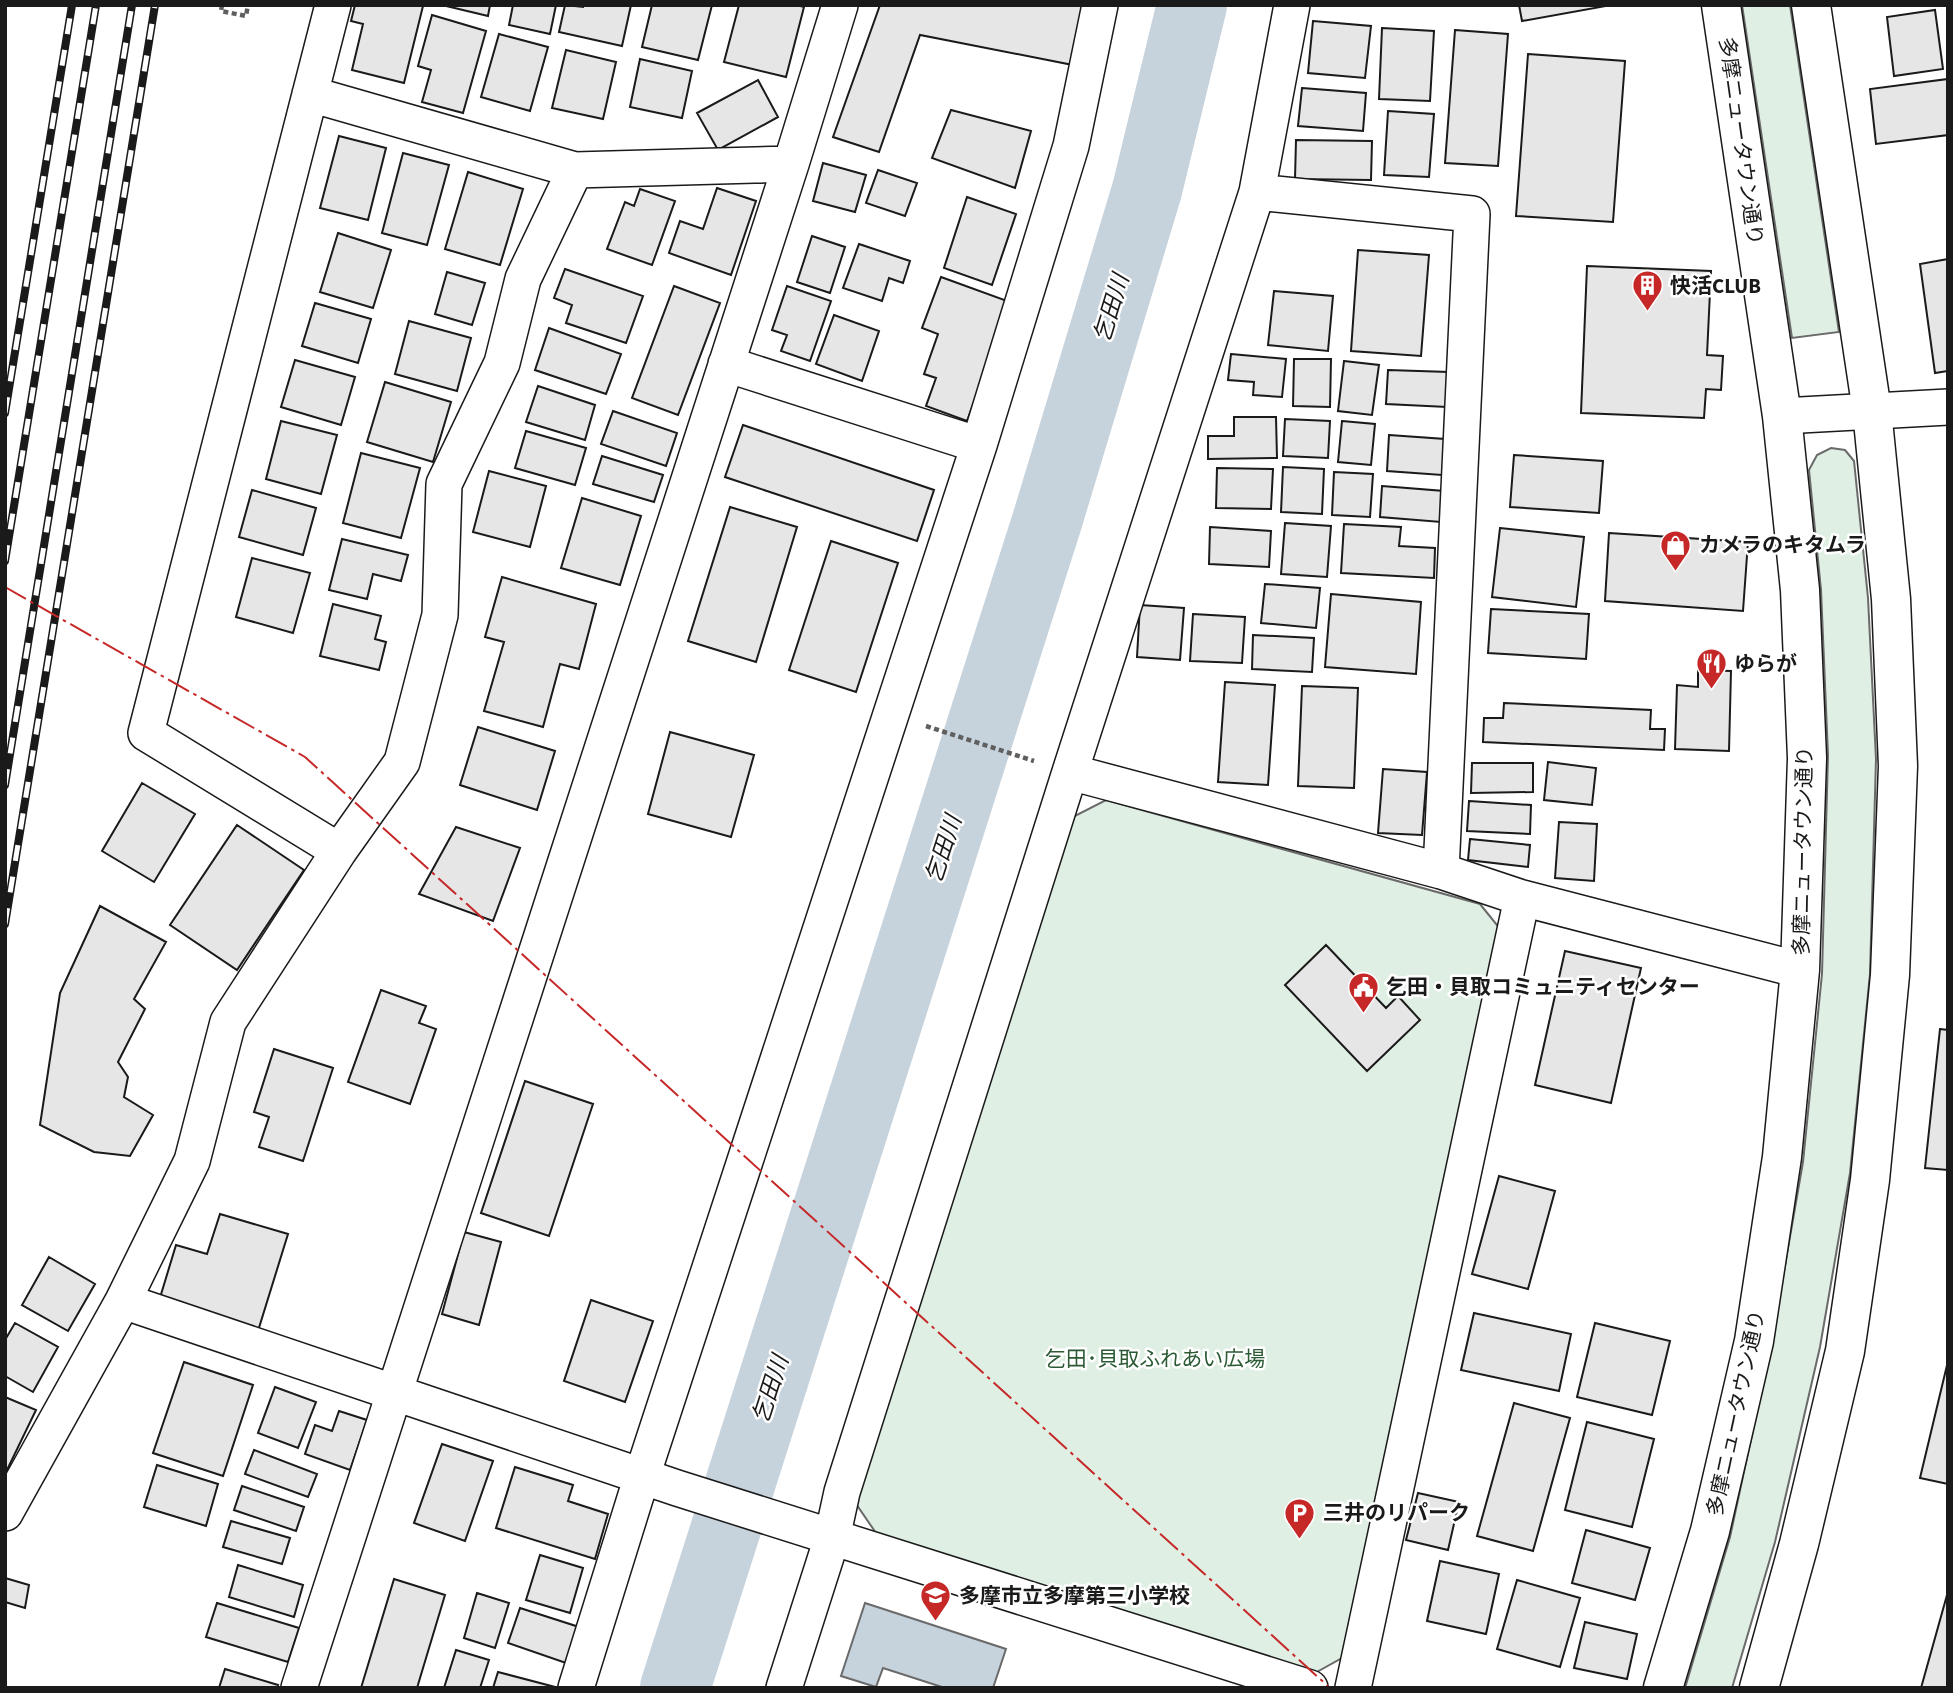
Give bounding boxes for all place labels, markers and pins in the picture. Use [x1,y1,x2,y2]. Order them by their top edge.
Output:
building icon: 快活CLUB [1630,269,1664,313]
place label: 快活CLUB [1670,271,1761,301]
shop icon: カメラのキタムラ [1659,528,1693,572]
place label: カメラのキタムラ [1699,530,1866,560]
restaurant icon: ゆらが [1694,647,1728,691]
place label: ゆらが [1734,649,1797,679]
public building icon: 乞田・貝取コミュニティセンター [1346,970,1380,1014]
place label: 乞田・貝取コミュニティセンター [1386,972,1700,1002]
parking icon: 三井のリパーク [1283,1496,1317,1540]
place label: 三井のリパーク [1323,1498,1470,1528]
school or university icon: 多摩市立多摩第三小学校 [919,1579,953,1623]
place label: 多摩市立多摩第三小学校 [959,1581,1190,1611]

